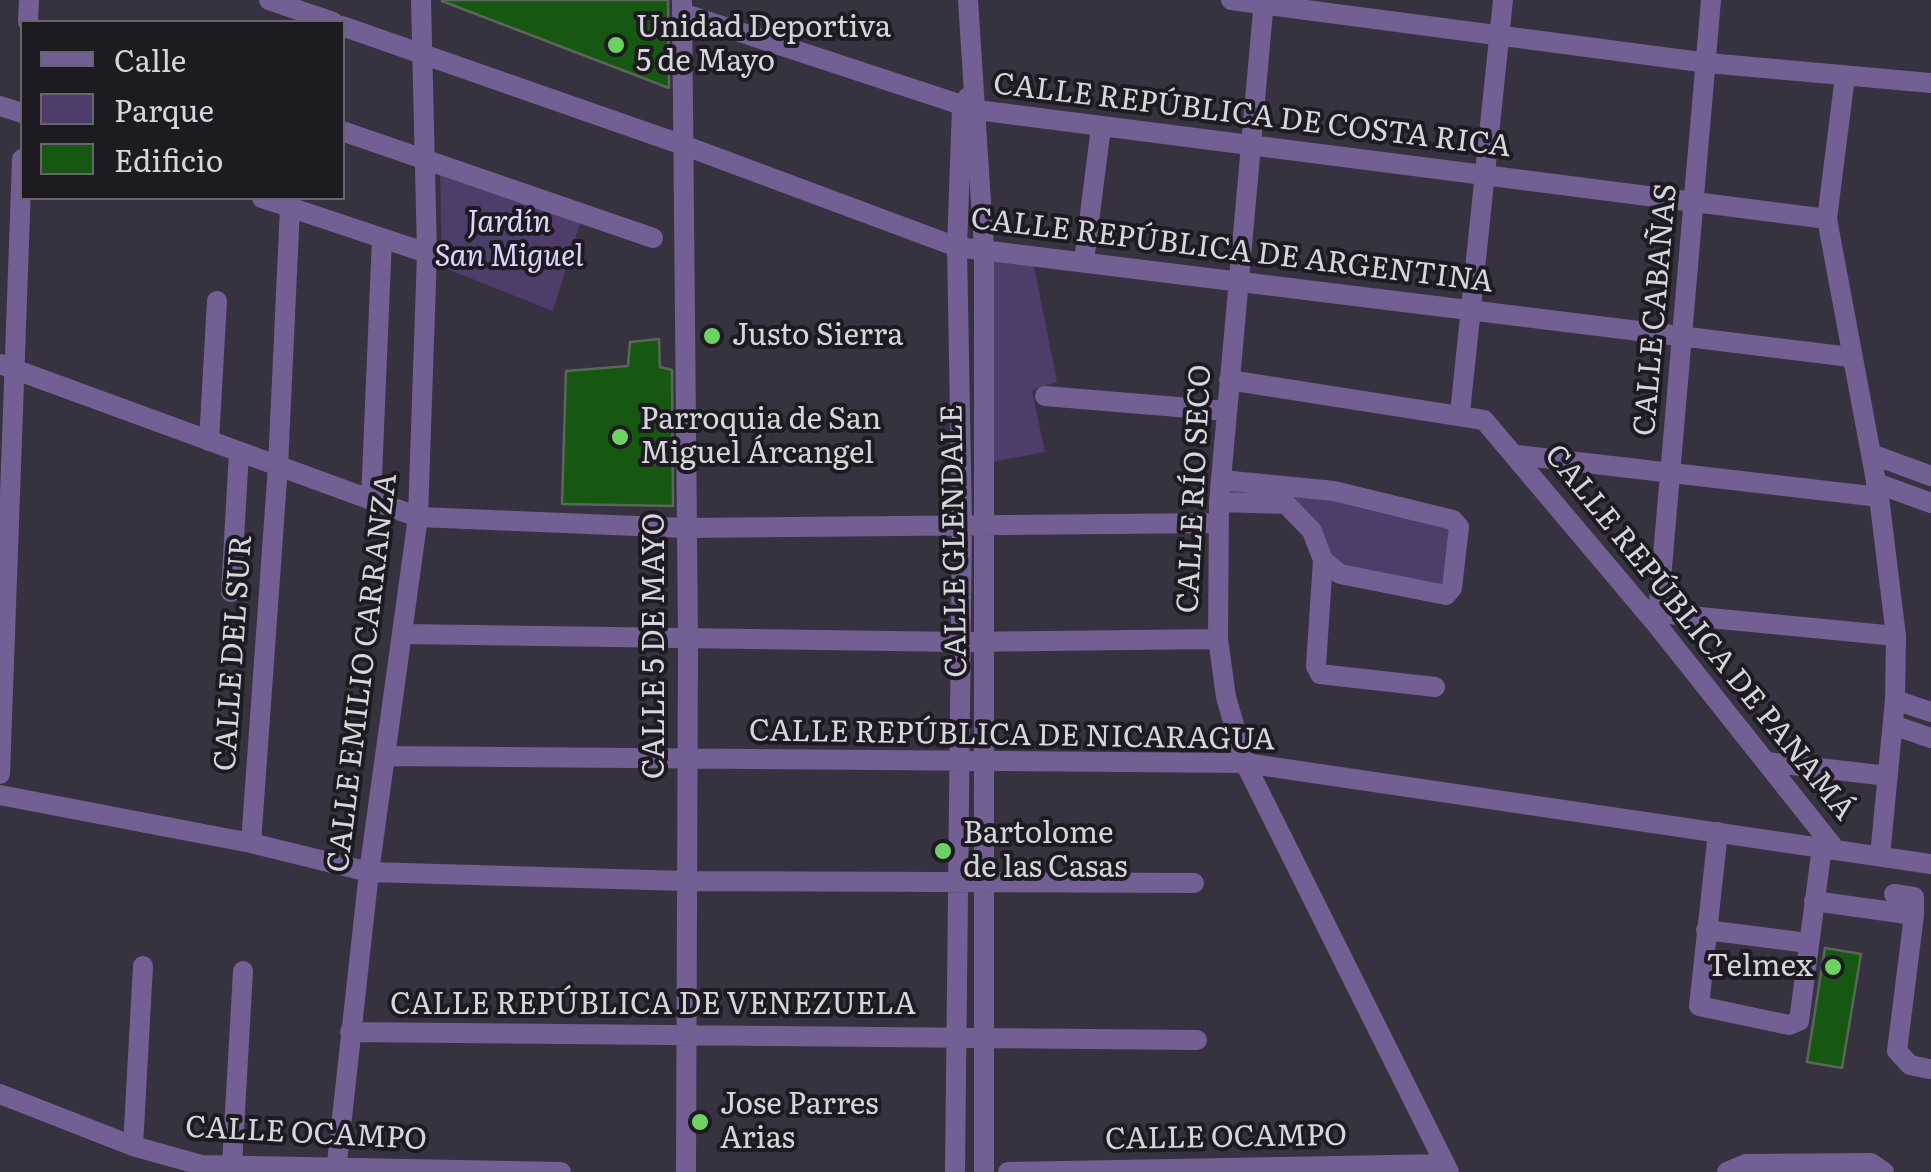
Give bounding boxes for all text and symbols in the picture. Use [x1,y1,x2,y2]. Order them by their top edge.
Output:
place label: Unidad Deportiva 5 de Mayo [636,10,891,80]
legend [20,20,345,200]
marker: Unidad Deportiva 5 de Mayo [605,34,627,56]
text: Calle [114,37,186,81]
street label: CALLE REPÚBLICA DE COSTA RICA [991,66,1513,166]
text: Parque [114,87,214,131]
text: Edificio [114,137,223,181]
street label: CALLE CABAÑAS [1627,182,1685,438]
street label: CALLE REPÚBLICA DE ARGENTINA [969,201,1495,301]
park label: Jardín San Miguel [435,205,583,276]
place label: Justo Sierra [732,318,903,354]
marker: Justo Sierra [701,325,723,347]
street label: CALLE RÍO SECO [1171,364,1219,614]
place label: Parroquia de San Miguel Árcangel [640,402,881,472]
street label: CALLE GLENDALE [935,404,975,678]
marker: Parroquia de San Miguel Árcangel [609,426,631,448]
street label: CALLE REPÚBLICA DE PANAMÁ [1536,438,1862,828]
street label: CALLE EMILIO CARRANZA [321,471,405,875]
street label: CALLE 5 DE MAYO [637,513,673,779]
street label: CALLE DEL SUR [208,534,260,772]
street label: CALLE REPÚBLICA DE NICARAGUA [749,713,1275,759]
place label: Bartolome de las Casas [963,816,1128,886]
marker: Bartolome de las Casas [932,840,954,862]
place label: Telmex [1706,949,1813,985]
marker: Telmex [1822,956,1844,978]
street label: CALLE REPÚBLICA DE VENEZUELA [390,987,916,1023]
place label: Jose Parres Arias [720,1087,878,1158]
street label: CALLE OCAMPO [184,1110,428,1158]
marker: Jose Parres Arias [689,1111,711,1133]
street label: CALLE OCAMPO [1105,1118,1347,1158]

